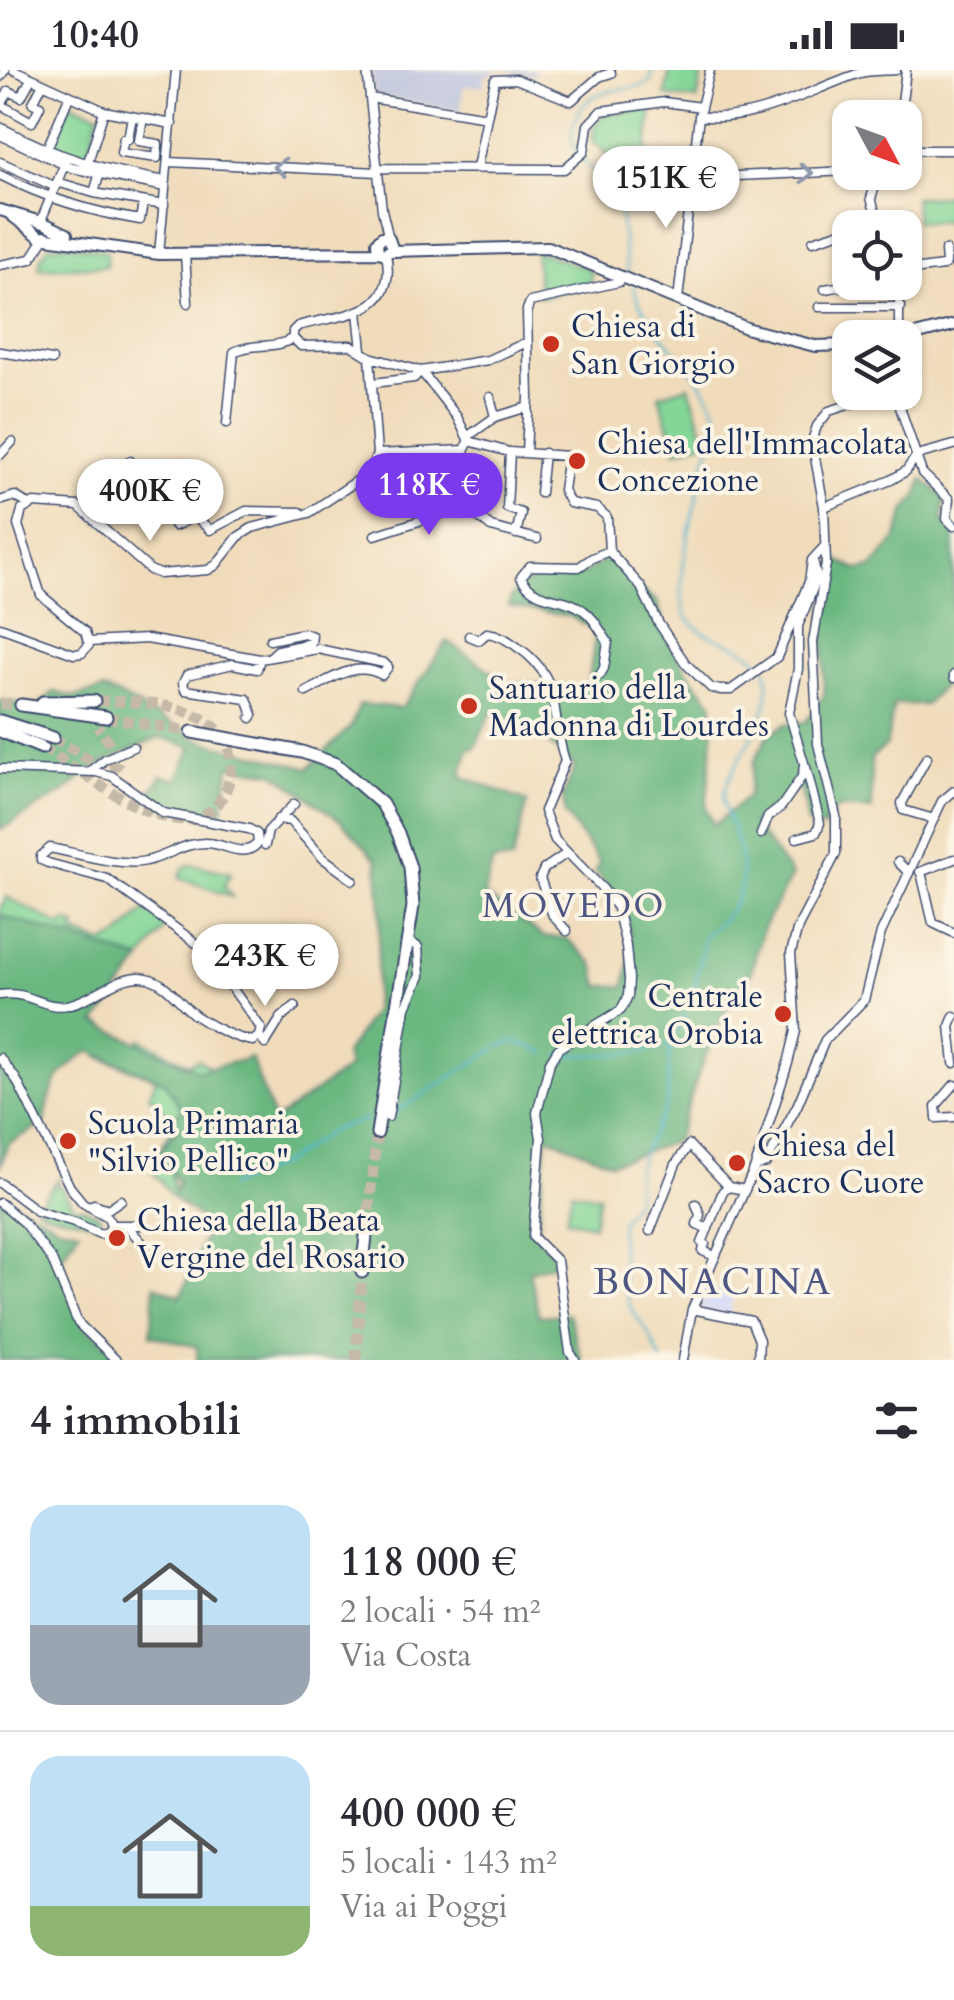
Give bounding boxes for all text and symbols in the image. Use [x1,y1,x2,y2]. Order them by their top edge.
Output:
text: 10:40 [50,9,139,61]
north arrow [832,100,922,190]
map controls [832,100,922,410]
pin: 151K € [585,146,747,231]
text: 151K € [615,156,717,200]
one-way arrow [272,157,288,178]
one-way arrow [798,163,814,184]
button: locate [832,210,922,300]
place label: Chiesa di San Giorgio [571,305,735,386]
button: layers [832,320,922,410]
marker: Chiesa di San Giorgio [540,333,562,355]
place label: Chiesa dell'Immacolata Concezione [597,422,908,503]
marker: Chiesa dell'Immacolata Concezione [566,450,588,472]
pin: 118K € [348,453,510,538]
pin: 400K € [69,459,231,544]
text: 118K € [378,463,480,507]
text: 400K € [99,469,201,513]
place label: Santuario della Madonna di Lourdes [489,667,769,748]
marker: Santuario della Madonna di Lourdes [458,695,480,717]
district label: MOVEDO [482,882,666,930]
pin: 243K € [184,924,346,1009]
text: 243K € [214,934,316,978]
place label: Centrale elettrica Orobia [551,975,763,1056]
marker: Centrale elettrica Orobia [772,1003,794,1025]
place label: Scuola Primaria "Silvio Pellico" [88,1102,299,1183]
place label: Chiesa del Sacro Cuore [757,1124,925,1205]
marker: Scuola Primaria "Silvio Pellico" [57,1130,79,1152]
marker: Chiesa del Sacro Cuore [726,1152,748,1174]
place label: Chiesa della Beata Vergine del Rosario [137,1199,405,1280]
marker: Chiesa della Beata Vergine del Rosario [106,1227,128,1249]
district label: BONACINA [593,1256,833,1308]
text: 4 immobili [30,1392,241,1449]
icon: filters [869,1393,924,1448]
text: 118 000 € [340,1533,517,1590]
icon: home [110,1545,230,1665]
text: 2 locali · 54 m² [340,1590,540,1634]
text: Via Costa [340,1634,471,1678]
text: 400 000 € [340,1784,517,1841]
icon: home [110,1796,230,1916]
text: 5 locali · 143 m² [340,1841,557,1885]
text: Via ai Poggi [340,1885,507,1929]

